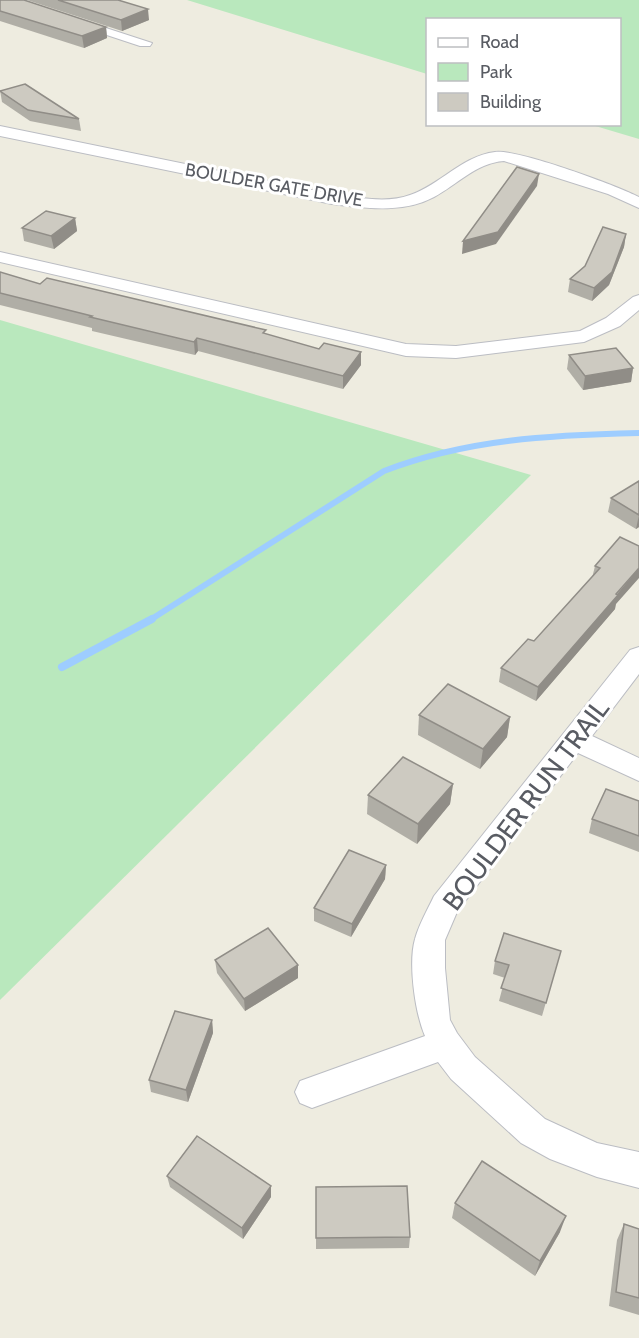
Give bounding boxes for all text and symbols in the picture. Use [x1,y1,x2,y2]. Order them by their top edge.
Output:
legend [426,18,621,126]
text: Road [480,31,519,53]
text: Park [480,61,513,83]
text: Building [480,91,542,113]
street label: BOULDER GATE DRIVE [183,159,365,211]
street label: BOULDER RUN TRAIL [436,692,616,917]

